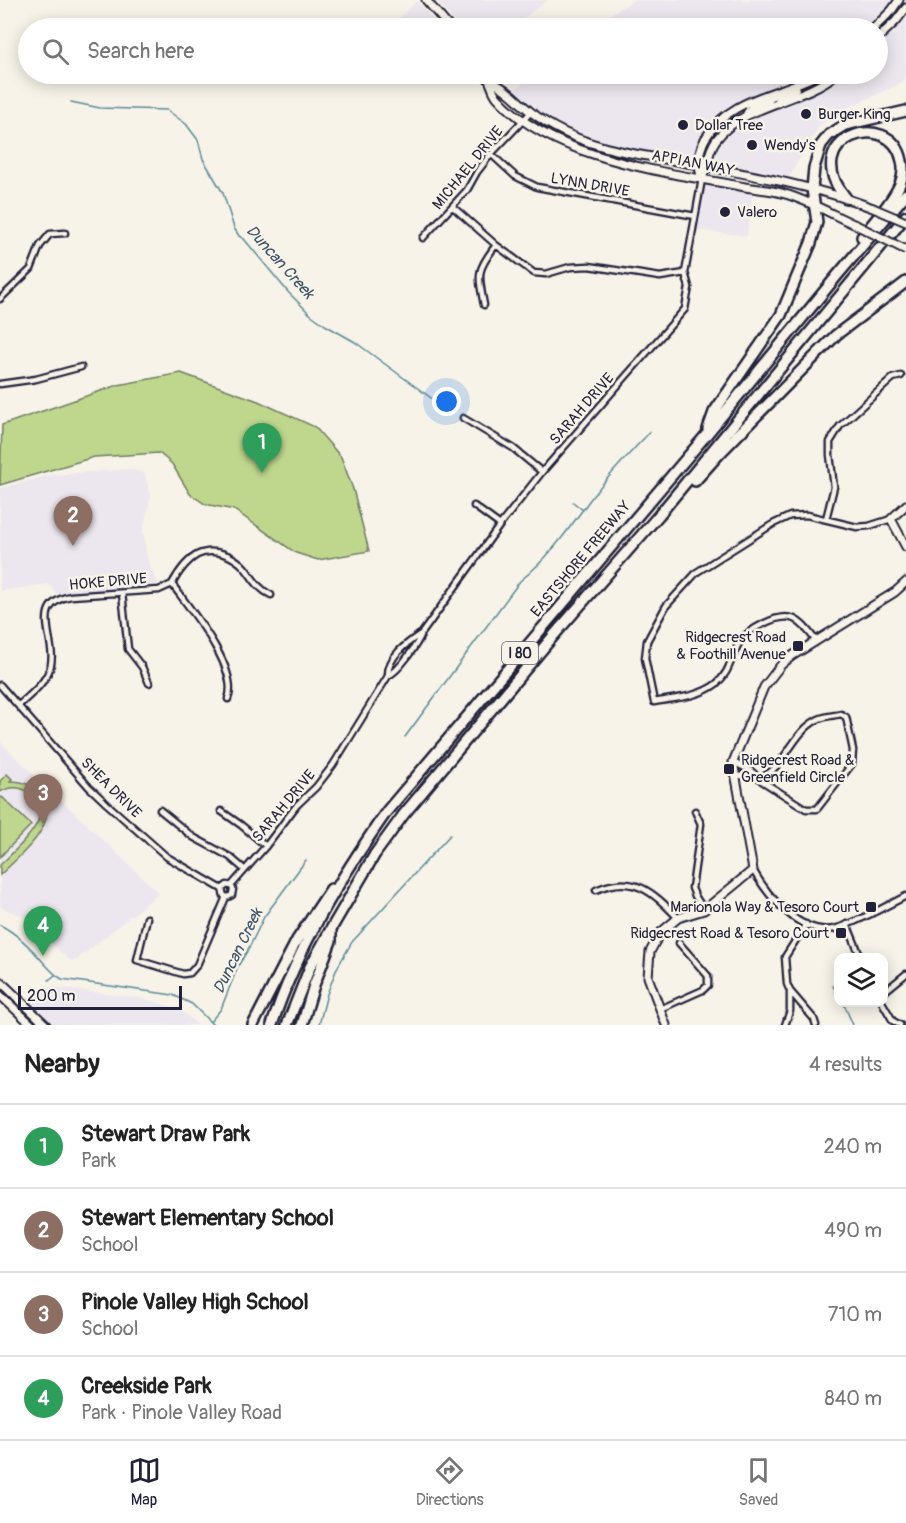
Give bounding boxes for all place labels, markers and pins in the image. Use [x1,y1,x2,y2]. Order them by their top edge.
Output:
place label: Burger King [818,105,891,124]
marker: Burger King [799,107,813,121]
place label: Dollar Tree [695,116,764,135]
marker: Dollar Tree [676,118,690,132]
place label: Wendy's [764,136,816,155]
marker: Wendy's [745,138,759,152]
place label: Valero [737,203,777,222]
marker: Valero [718,205,732,219]
pin: 1 [242,424,282,473]
pin: 2 [54,496,92,546]
place label: Ridgecrest Road & Foothill Avenue [677,628,787,664]
marker: Ridgecrest Road & Foothill Avenue [791,639,805,653]
place label: Ridgecrest Road & Greenfield Circle [741,751,854,787]
marker: Ridgecrest Road & Greenfield Circle [722,762,736,776]
pin: 3 [24,774,63,824]
place label: Marionola Way & Tesoro Court [670,898,860,917]
marker: Marionola Way & Tesoro Court [864,900,878,914]
pin: 4 [24,906,63,956]
place label: Ridgecrest Road & Tesoro Court [630,924,830,943]
marker: Ridgecrest Road & Tesoro Court [834,926,848,940]

